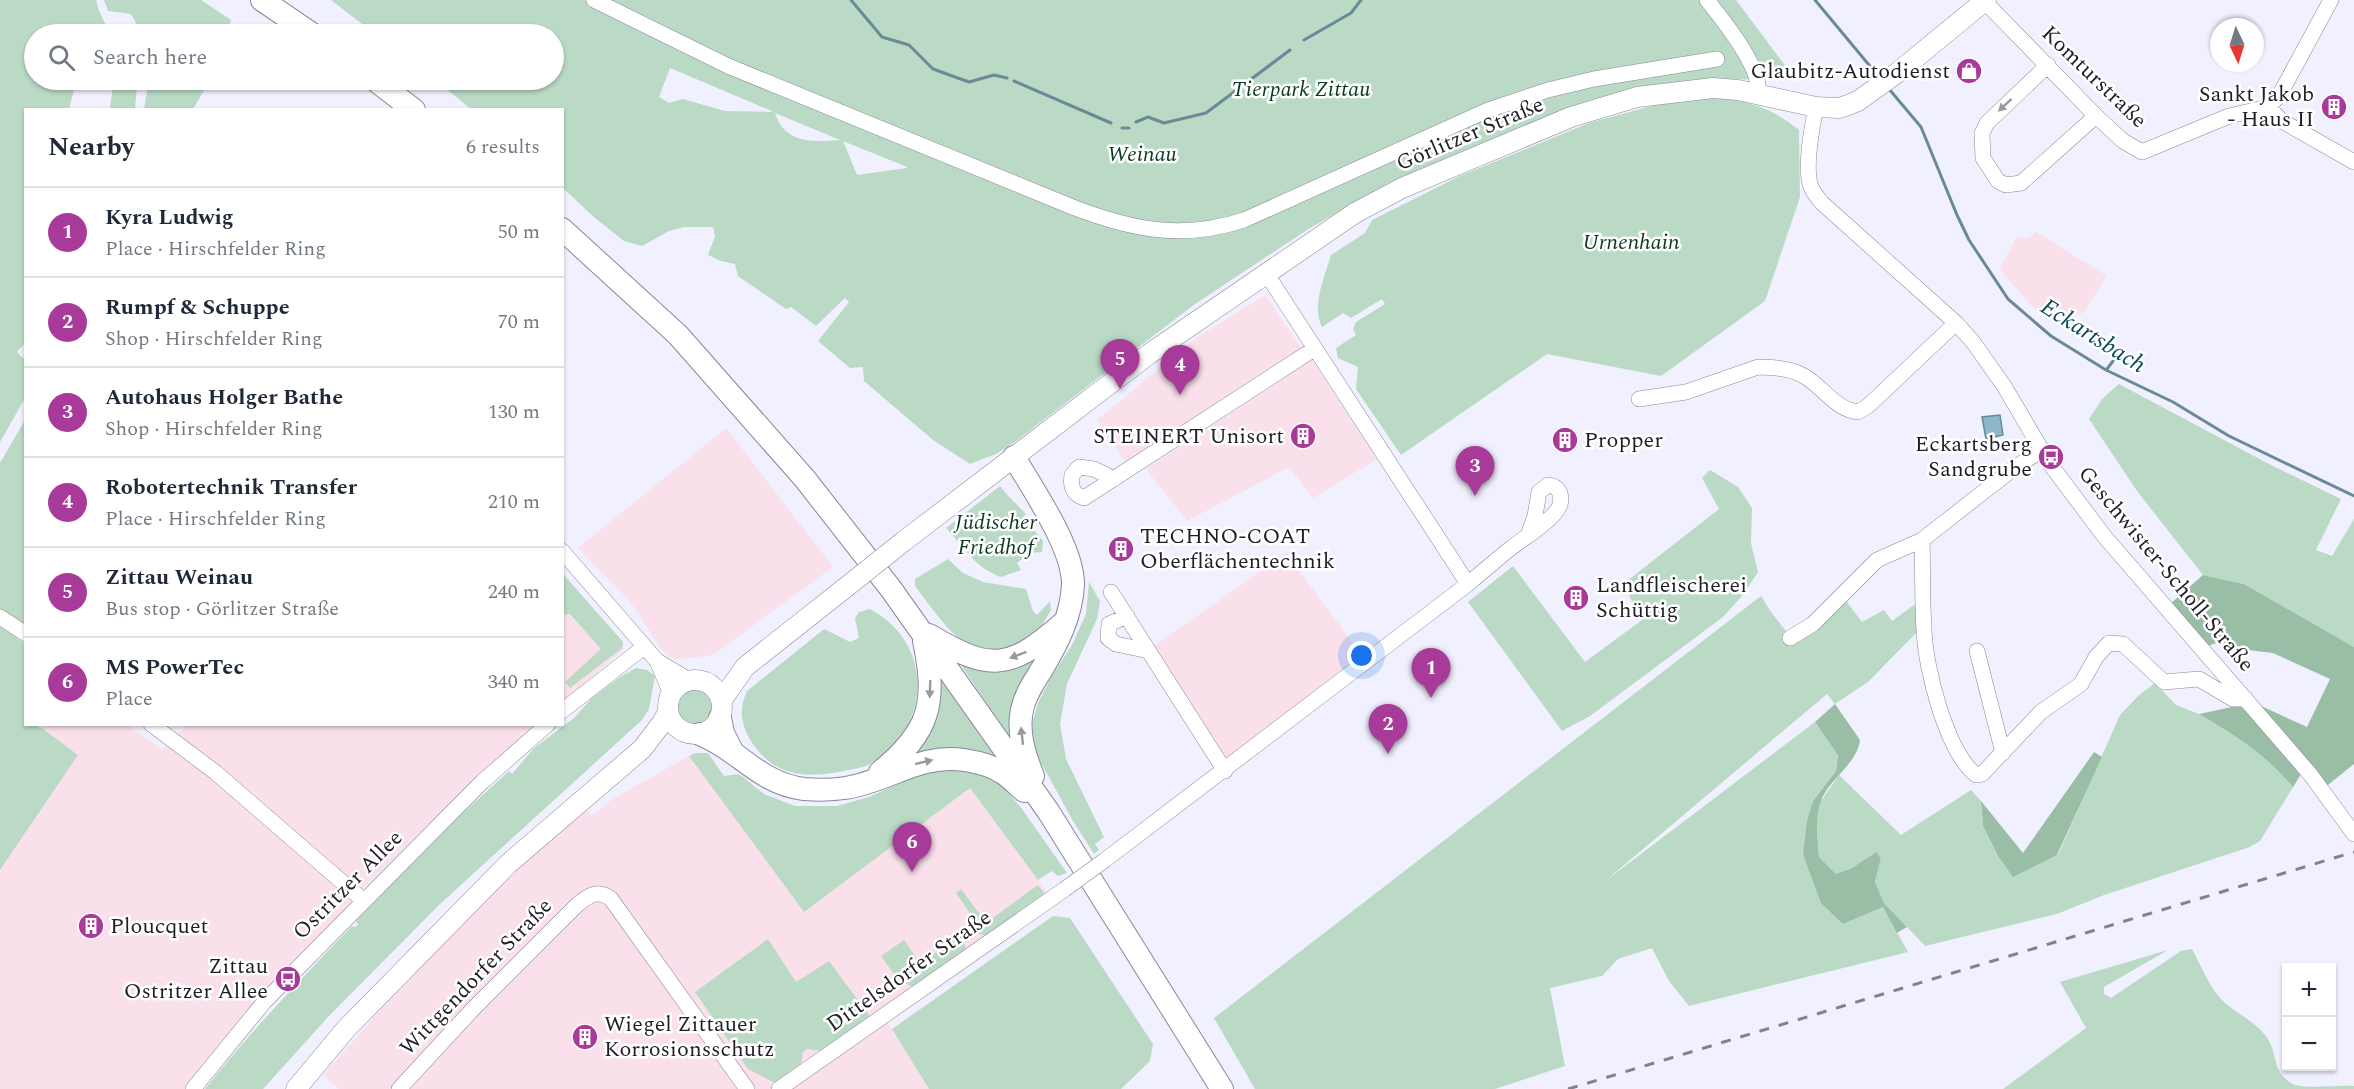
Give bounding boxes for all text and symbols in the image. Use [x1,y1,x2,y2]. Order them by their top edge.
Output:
street label: Komturstraße [2034,18,2154,136]
north arrow [2210,18,2264,72]
search box [24,24,564,90]
icon: search [45,41,78,74]
text: Search here [93,41,207,74]
place label: Glaubitz-Autodienst [1750,55,1950,88]
shop icon: Glaubitz-Autodienst [1954,56,1984,86]
park label: Tierpark Zittau [1232,73,1371,106]
place label: Sankt Jakob - Haus II [2199,78,2314,136]
street label: Görlitzer Straße [1391,88,1549,180]
building icon: Sankt Jakob - Haus II [2319,92,2349,122]
one-way arrow [1999,98,2013,112]
text: Nearby [48,127,134,167]
text: 6 results [466,132,540,162]
park label: Weinau [1107,138,1177,171]
text: Kyra Ludwig [105,201,234,234]
text: 1 [62,217,73,247]
text: 50 m [498,217,540,247]
park label: Urnenhain [1582,226,1680,259]
text: Place · Hirschfelder Ring [105,234,326,264]
water label: Eckartsbach [2033,289,2153,383]
text: Rumpf & Schuppe [105,291,290,324]
text: 2 [62,307,73,337]
text: 70 m [498,307,540,337]
text: Shop · Hirschfelder Ring [105,324,323,354]
pin: 5 [1100,340,1140,389]
pin: 4 [1160,346,1200,395]
text: Autohaus Holger Bathe [105,381,343,414]
text: 3 [62,397,73,427]
text: 130 m [488,397,540,427]
text: Shop · Hirschfelder Ring [105,414,323,444]
place label: STEINERT Unisort [1093,420,1284,453]
building icon: STEINERT Unisort [1288,421,1318,451]
place label: Propper [1584,424,1663,457]
building icon: Propper [1550,425,1580,455]
place label: Eckartsberg Sandgrube [1915,428,2032,486]
bus stop icon: Eckartsberg Sandgrube [2036,442,2066,472]
pin: 3 [1456,446,1494,496]
street label: Geschwister-Scholl-Straße [2070,459,2262,679]
text: Robotertechnik Transfer [105,471,357,504]
text: 4 [62,487,73,517]
text: 210 m [488,487,540,517]
text: Place · Hirschfelder Ring [105,504,326,534]
park label: Jüdischer Friedhof [953,506,1038,564]
place label: TECHNO-COAT Oberflächentechnik [1140,520,1335,578]
building icon: TECHNO-COAT Oberflächentechnik [1106,534,1136,564]
text: Zittau Weinau [105,561,253,594]
place label: Landfleischerei Schüttig [1596,569,1747,627]
text: 5 [62,577,73,607]
text: 240 m [488,577,540,607]
building icon: Landfleischerei Schüttig [1561,583,1591,613]
text: Bus stop · Görlitzer Straße [105,594,339,624]
your location [1347,641,1376,670]
pin: 1 [1412,648,1450,698]
text: MS PowerTec [105,651,244,684]
one-way arrow [1009,651,1027,661]
text: 6 [62,667,73,697]
text: 340 m [488,667,540,697]
one-way arrow [926,679,935,698]
text: Place [105,684,153,714]
pin: 2 [1368,704,1408,754]
one-way arrow [1017,727,1027,746]
one-way arrow [915,756,933,766]
street label: Ostritzer Allee [285,822,411,948]
pin: 6 [892,822,932,872]
street label: Wittgendorfer Straße [392,891,560,1063]
street label: Dittelsdorfer Straße [820,901,998,1041]
place label: Ploucquet [110,910,209,943]
building icon: Ploucquet [76,911,106,941]
place label: Zittau Ostritzer Allee [124,950,268,1008]
map controls [2282,963,2336,1071]
button: + [2282,963,2336,1017]
bus stop icon: Zittau Ostritzer Allee [273,964,303,994]
place label: Wiegel Zittauer Korrosionsschutz [604,1008,775,1066]
button: − [2282,1017,2336,1071]
building icon: Wiegel Zittauer Korrosionsschutz [570,1022,600,1052]

